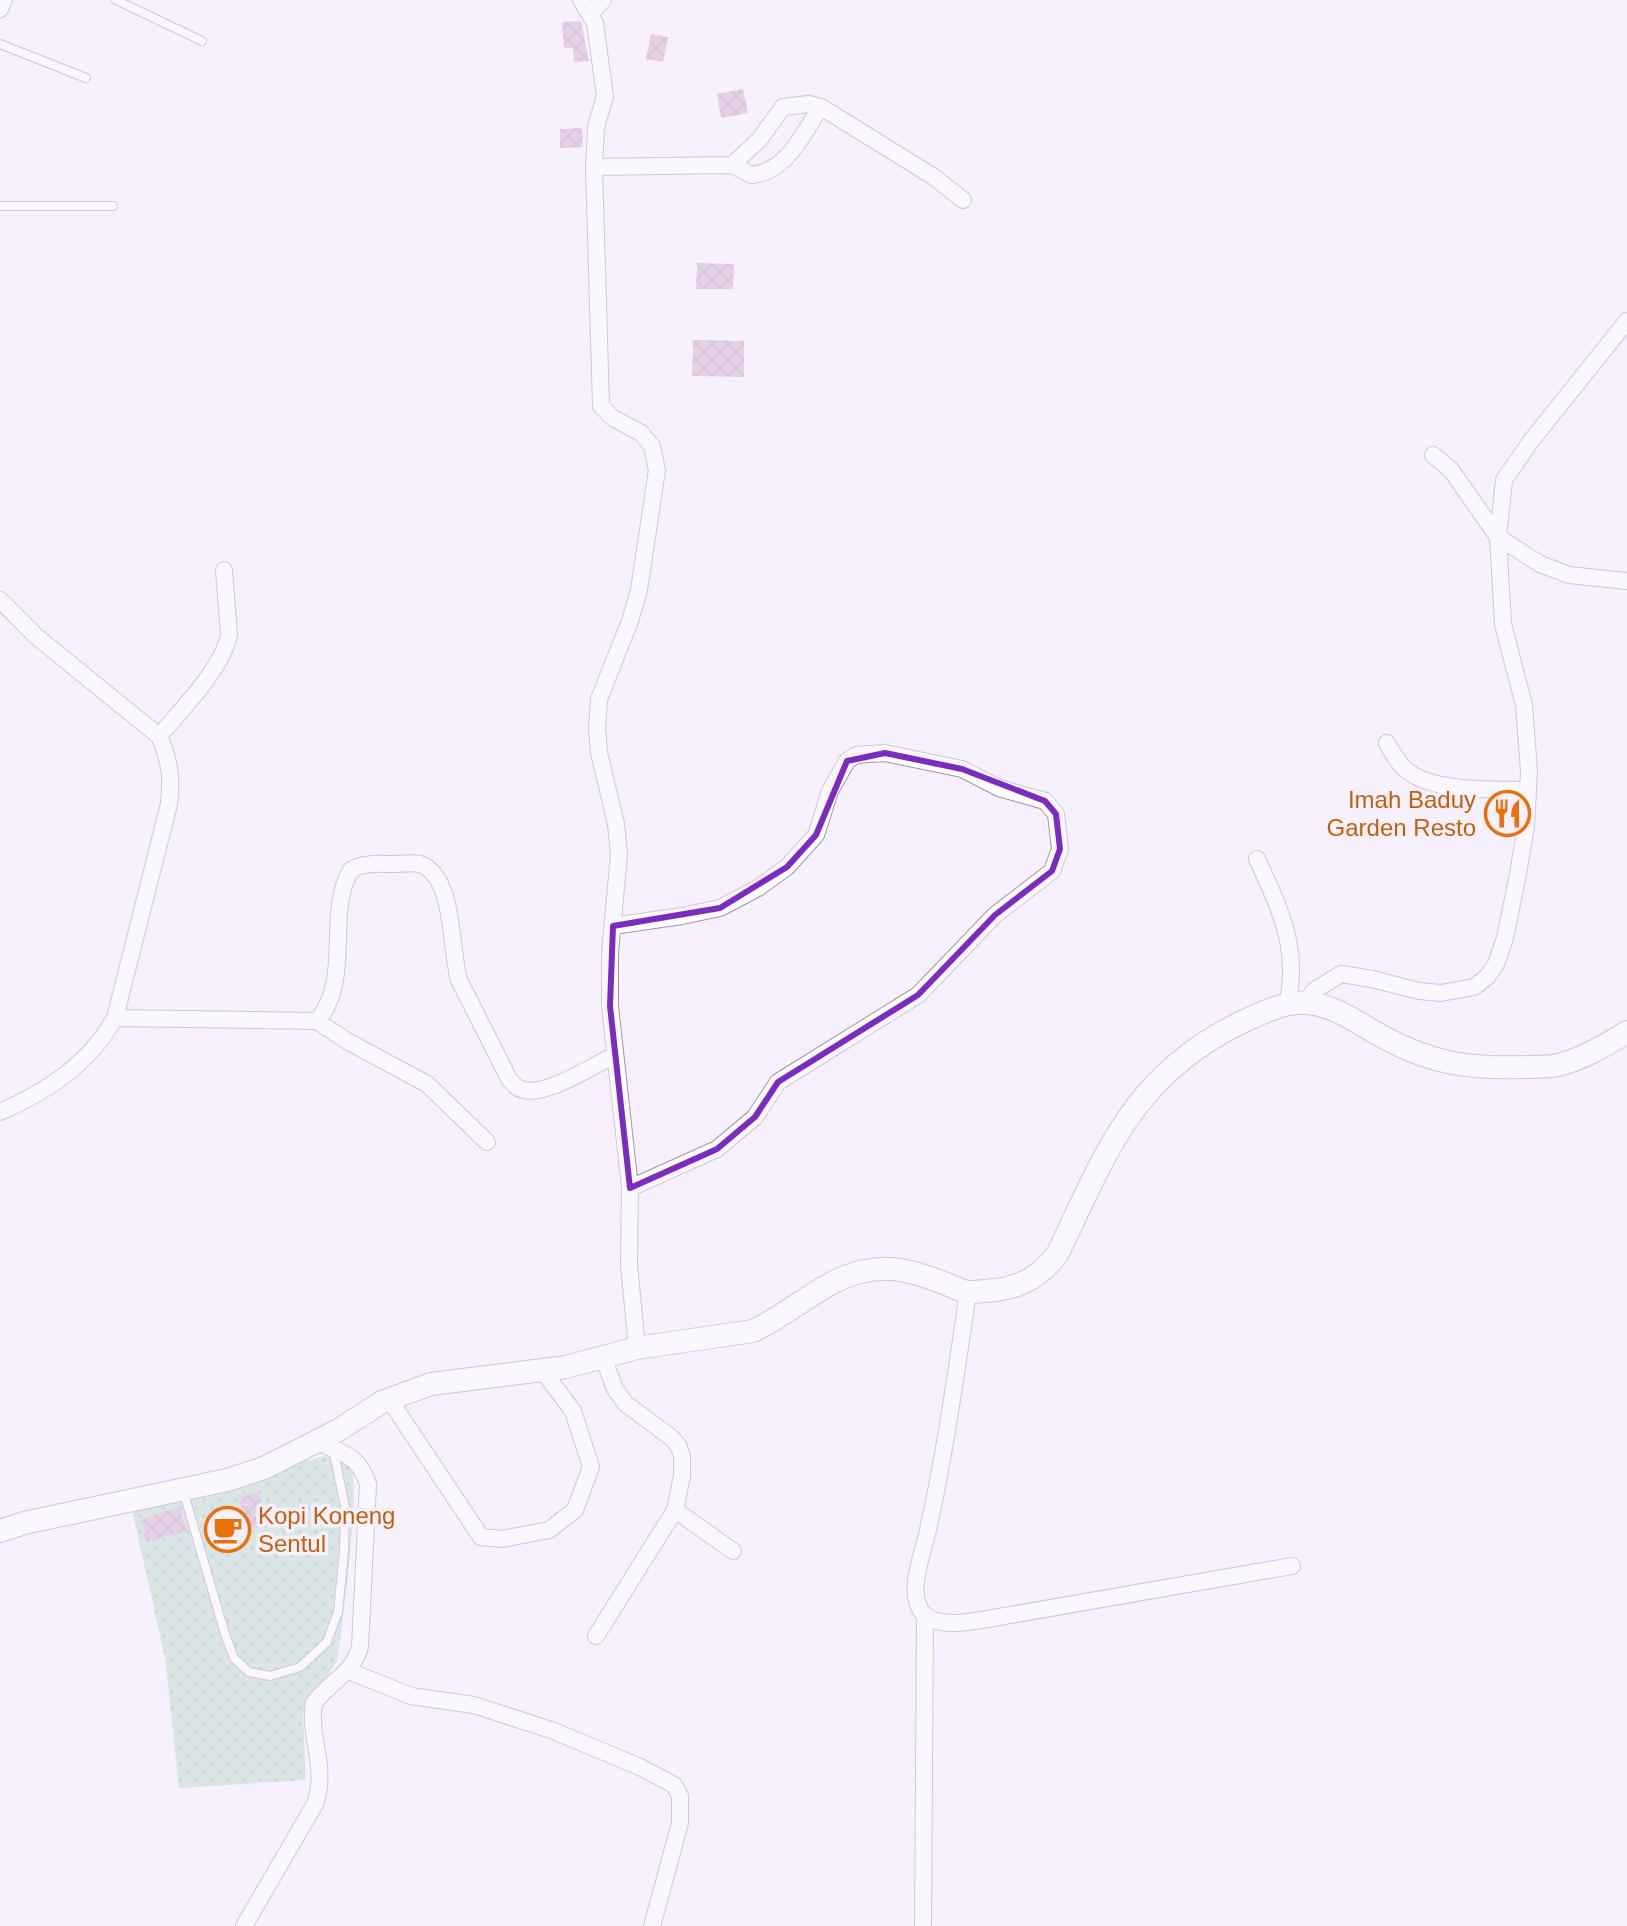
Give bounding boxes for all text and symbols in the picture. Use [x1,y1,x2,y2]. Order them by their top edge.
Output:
place label: Imah Baduy Garden Resto [1327,786,1476,841]
restaurant icon: Imah Baduy Garden Resto [1483,790,1531,838]
place label: Kopi Koneng Sentul [258,1502,395,1557]
cafe icon: Kopi Koneng Sentul [203,1506,251,1554]

